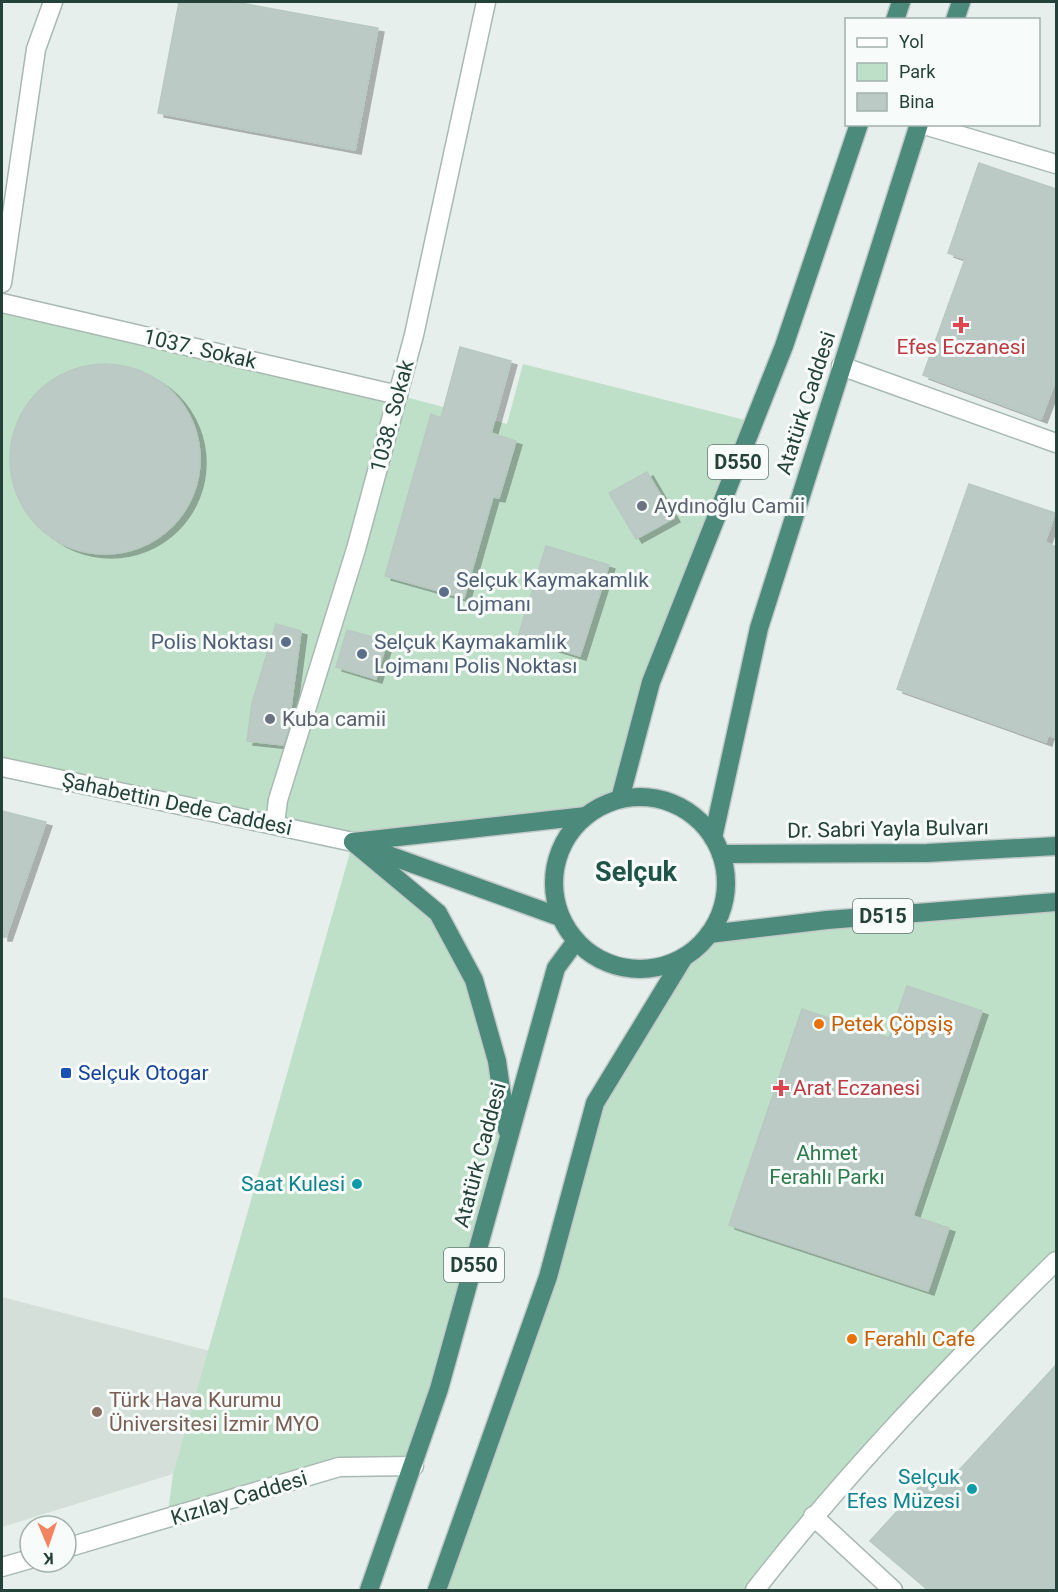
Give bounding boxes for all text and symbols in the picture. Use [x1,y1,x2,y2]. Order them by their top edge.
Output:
legend [845,18,1040,126]
text: Yol [899,31,924,52]
text: Park [899,61,936,82]
text: Bina [899,91,934,112]
marker: Efes Eczanesi [954,318,968,332]
street label: 1037. Sokak [141,324,259,374]
street label: Atatürk Caddesi [772,328,840,478]
place label: Efes Eczanesi [896,335,1026,359]
street label: 1038. Sokak [366,357,419,475]
road number: D550 [708,445,768,479]
place label: Aydınoğlu Camii [654,494,805,518]
marker: Aydınoğlu Camii [635,499,649,513]
place label: Selçuk Kaymakamlık Lojmanı [456,568,649,616]
marker: Selçuk Kaymakamlık Lojmanı [437,585,451,599]
place label: Polis Noktası [151,630,274,654]
place label: Selçuk Kaymakamlık Lojmanı Polis Noktası [374,630,577,678]
marker: Polis Noktası [279,635,293,649]
marker: Selçuk Kaymakamlık Lojmanı Polis Noktası [355,647,369,661]
place label: Kuba camii [282,707,386,731]
marker: Kuba camii [263,712,277,726]
street label: Şahabettin Dede Caddesi [60,768,294,840]
street label: Dr. Sabri Yayla Bulvarı [787,815,989,843]
district label: Selçuk [595,856,678,888]
road number: D515 [853,899,913,933]
place label: Petek Çöpşiş [831,1012,953,1036]
marker: Petek Çöpşiş [812,1017,826,1031]
place label: Selçuk Otogar [78,1061,209,1085]
marker: Selçuk Otogar [59,1066,73,1080]
place label: Arat Eczanesi [793,1076,920,1100]
street label: Atatürk Caddesi [449,1080,511,1230]
marker: Arat Eczanesi [774,1081,788,1095]
park label: Ahmet Ferahlı Parkı [769,1141,885,1189]
place label: Saat Kulesi [241,1172,345,1196]
marker: Saat Kulesi [350,1177,364,1191]
road number: D550 [444,1248,504,1282]
place label: Ferahlı Cafe [864,1327,975,1351]
marker: Ferahlı Cafe [845,1332,859,1346]
place label: Türk Hava Kurumu Üniversitesi İzmir MYO [109,1388,320,1436]
marker: Türk Hava Kurumu Üniversitesi İzmir MYO [90,1405,104,1419]
place label: Selçuk Efes Müzesi [847,1465,960,1513]
street label: Kızılay Caddesi [168,1466,310,1530]
marker: Selçuk Efes Müzesi [965,1482,979,1496]
north arrow [18,1514,78,1574]
text: K [42,1549,54,1568]

